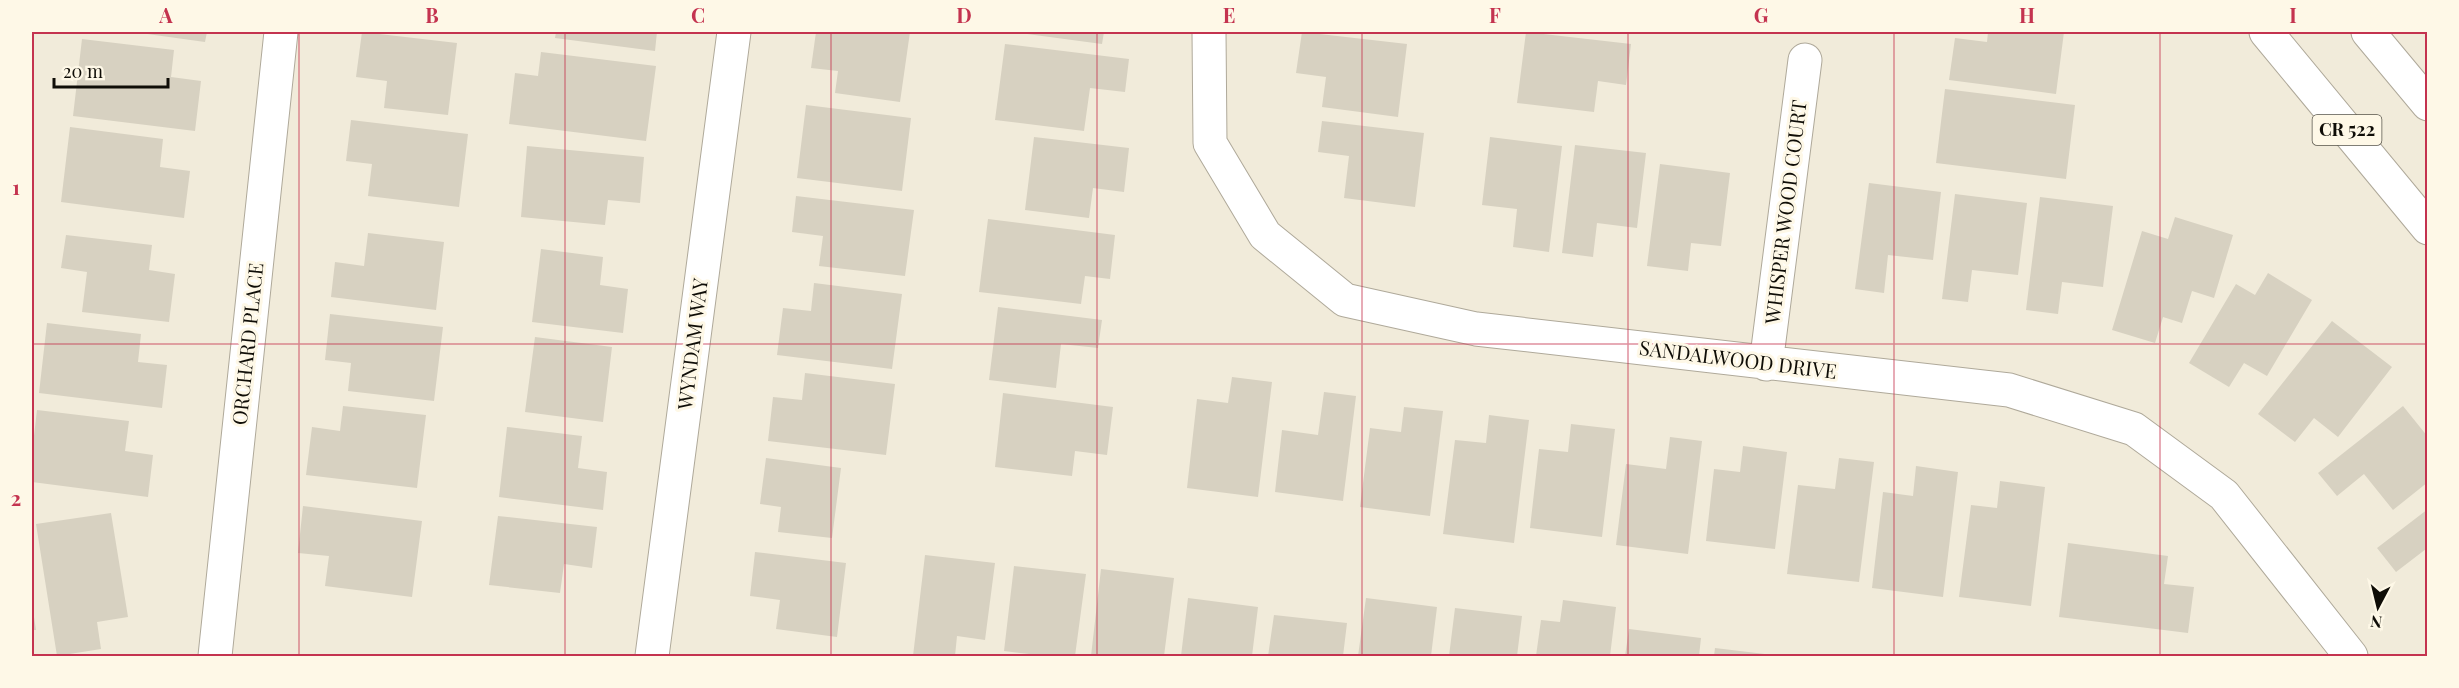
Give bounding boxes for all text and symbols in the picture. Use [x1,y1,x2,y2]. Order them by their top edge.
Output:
text: A [158,1,173,28]
text: B [425,1,439,28]
text: C [691,1,705,28]
text: D [956,1,972,28]
text: E [1223,1,1235,28]
text: F [1489,1,1501,28]
text: G [1754,1,1769,28]
text: H [2019,1,2035,28]
text: I [2289,1,2297,28]
scale bar [54,51,168,89]
text: 20 m [63,59,103,83]
street label: WHISPER WOOD COURT [1757,98,1812,327]
road number: CR 522 [2312,115,2382,145]
text: 1 [12,173,20,200]
street label: ORCHARD PLACE [225,261,268,426]
street label: WYNDAM WAY [670,276,713,412]
street label: SANDALWOOD DRIVE [1638,333,1839,384]
text: 2 [11,484,21,511]
north arrow [2348,577,2408,637]
text: N [2369,611,2383,634]

